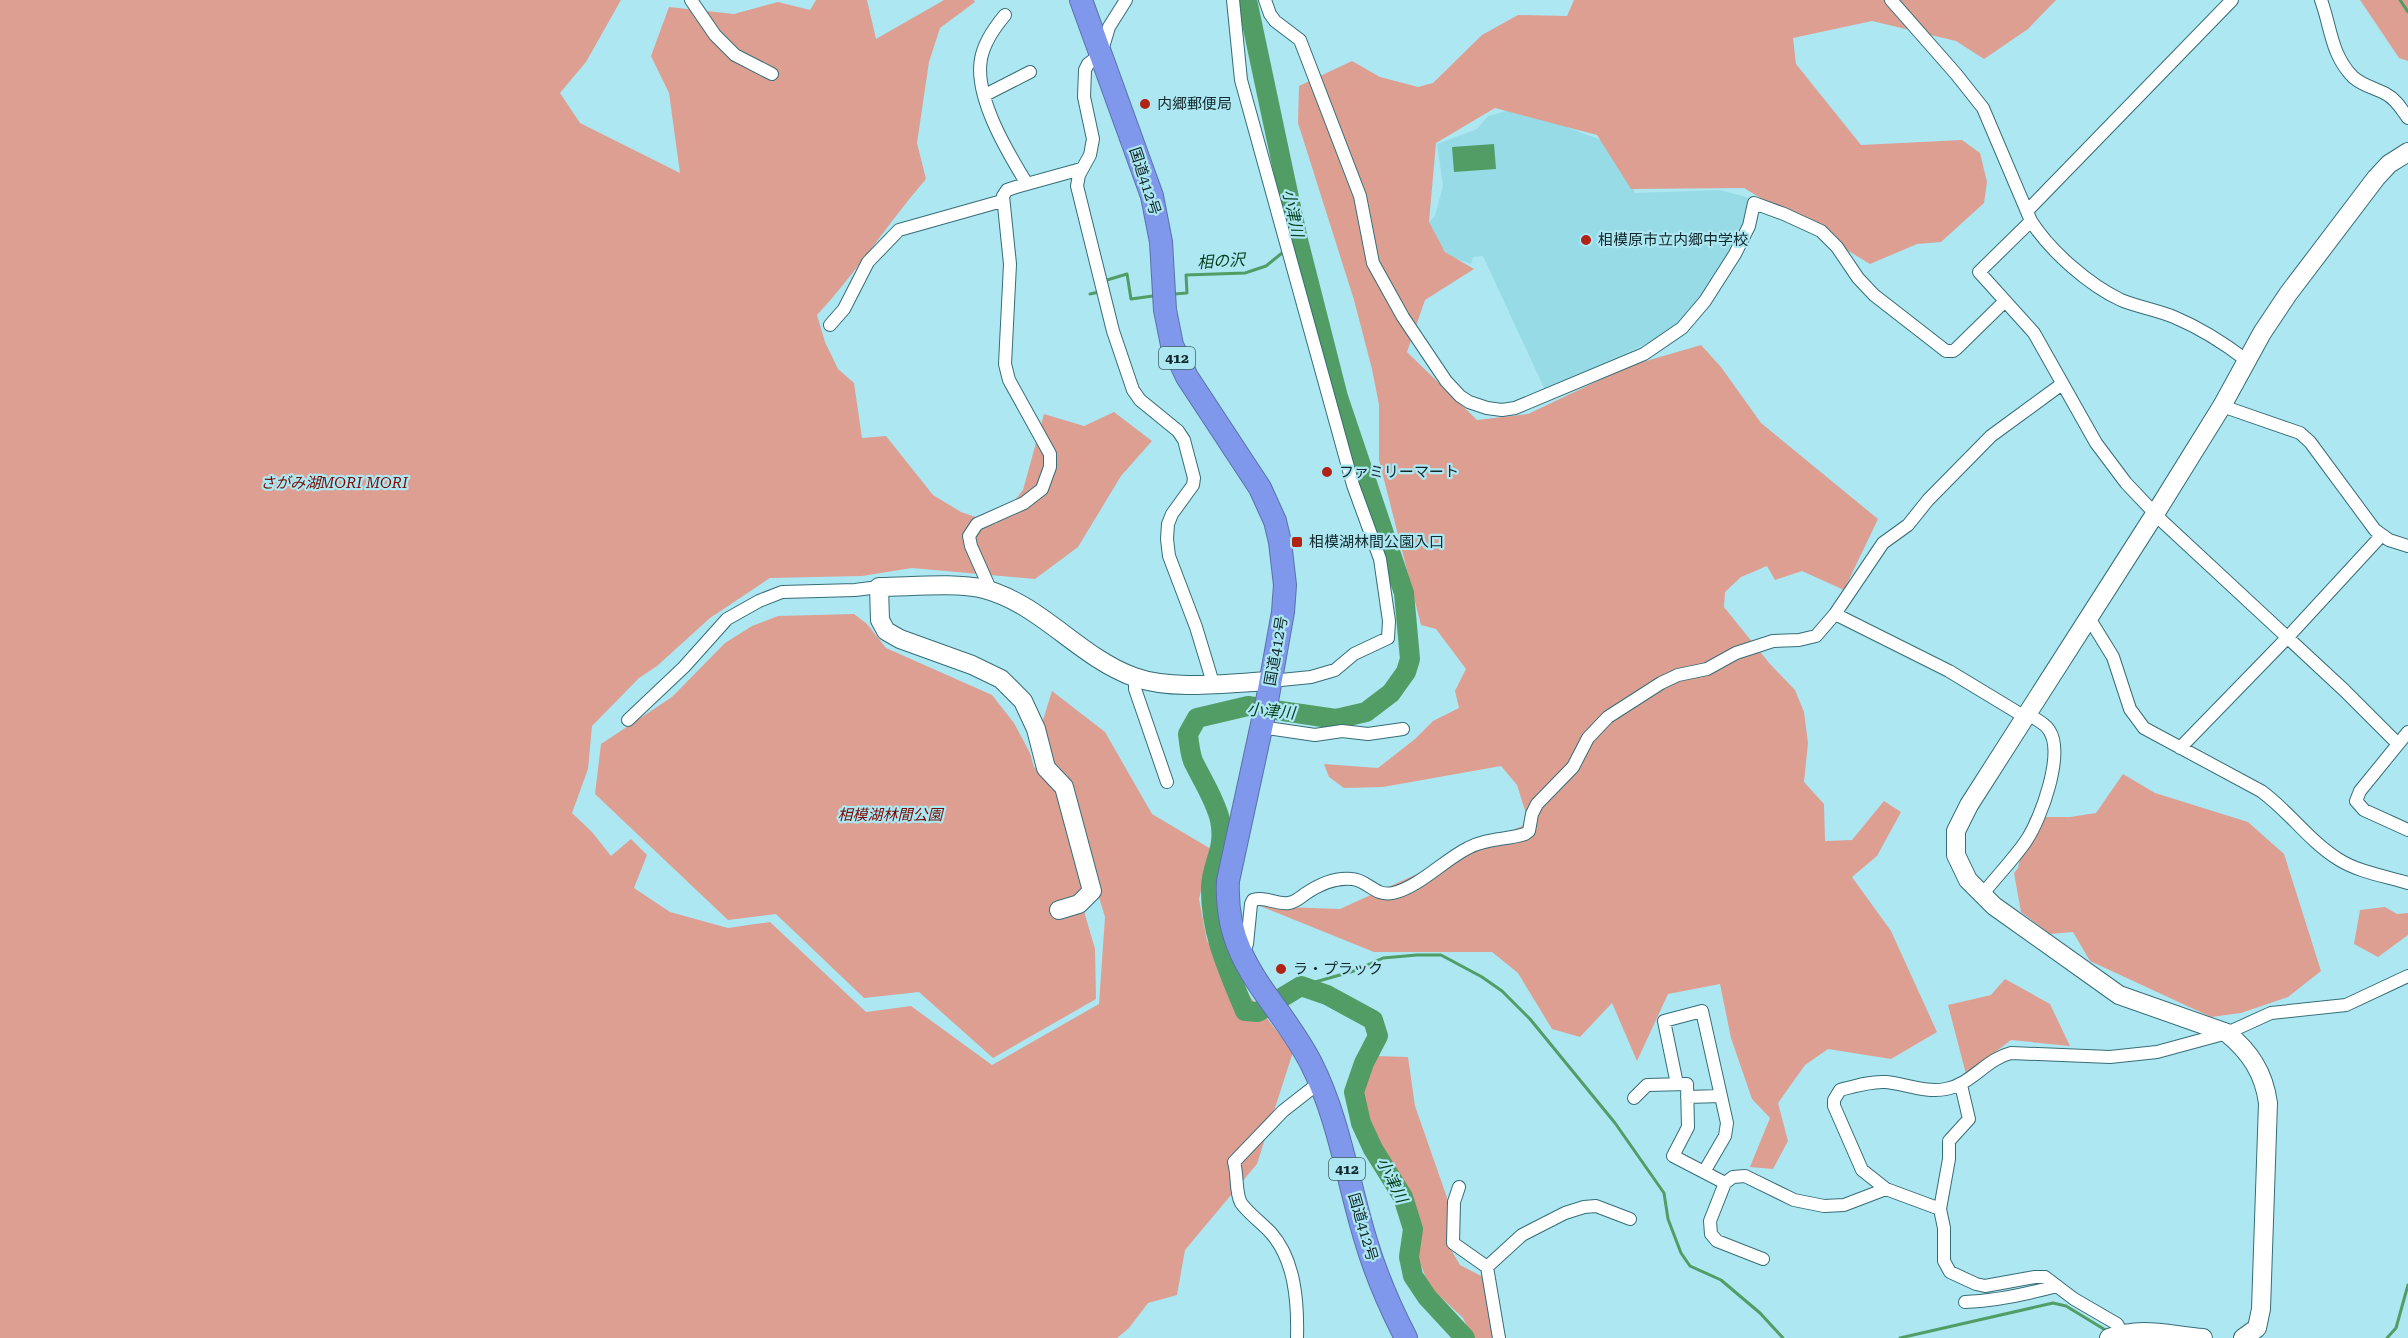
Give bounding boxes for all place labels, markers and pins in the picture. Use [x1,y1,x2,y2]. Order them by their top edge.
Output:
place label: 内郷郵便局 [1157,95,1232,113]
marker: 内郷郵便局 [1138,97,1152,111]
place label: 相模原市立内郷中学校 [1598,231,1748,249]
marker: 相模原市立内郷中学校 [1579,233,1593,247]
place label: ファミリーマート [1339,463,1459,481]
marker: ファミリーマート [1320,465,1334,479]
place label: 相模湖林間公園入口 [1309,533,1444,551]
marker: 相模湖林間公園入口 [1290,535,1304,549]
place label: ラ・プラック [1293,960,1383,978]
marker: ラ・プラック [1274,962,1288,976]

